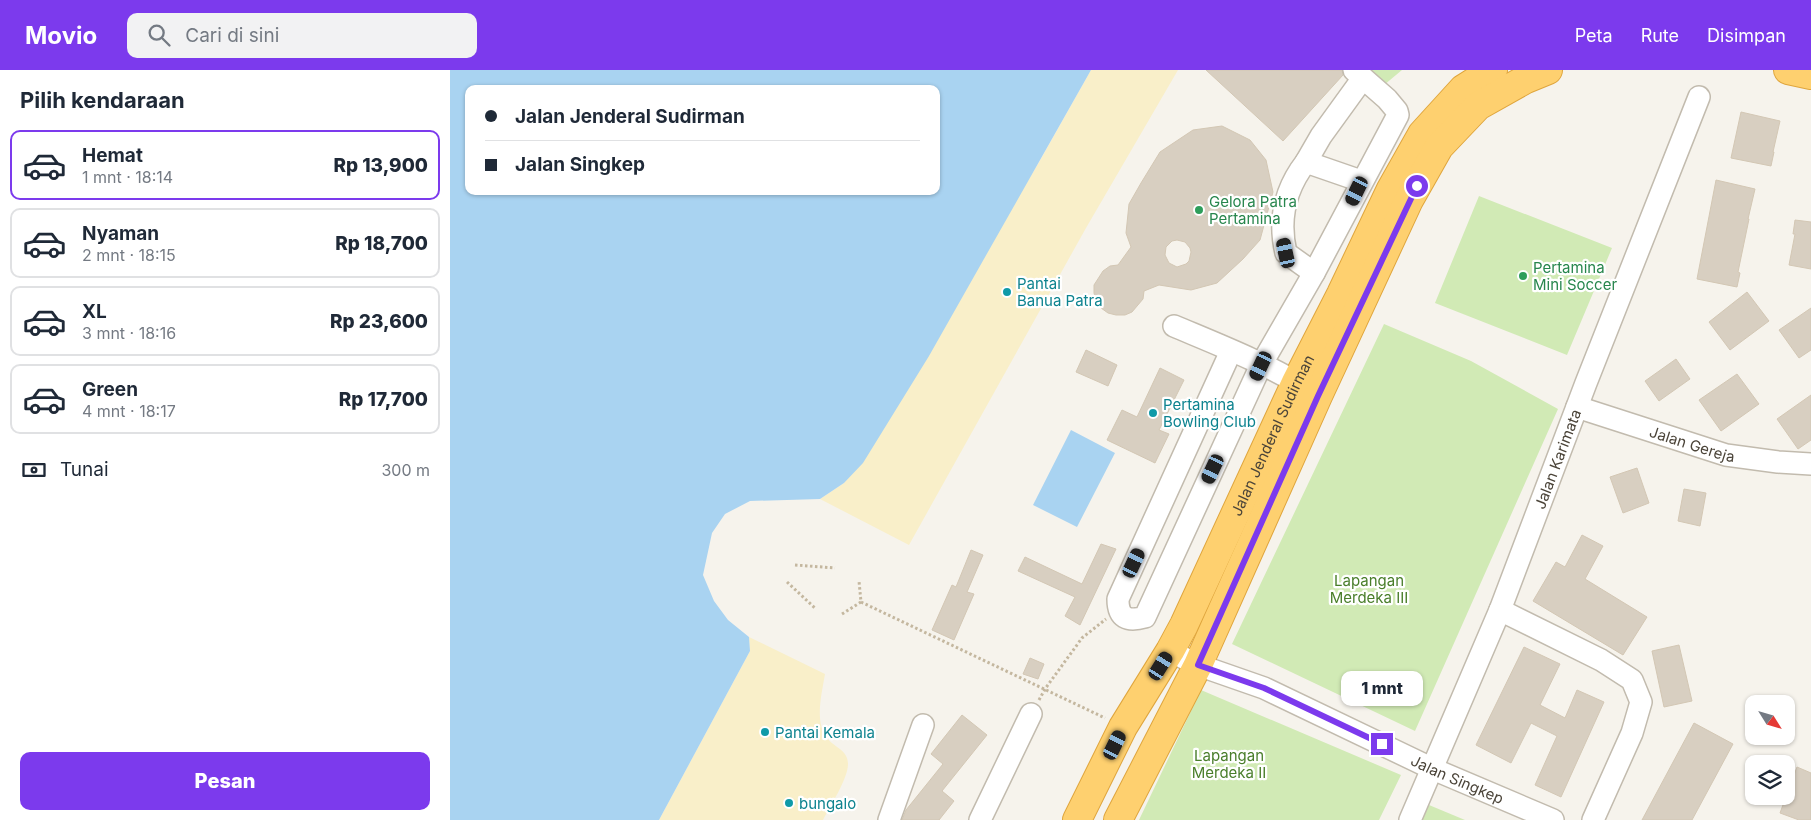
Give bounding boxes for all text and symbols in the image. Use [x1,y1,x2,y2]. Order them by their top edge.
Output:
search box [127,13,477,58]
text: Movio [25,21,97,50]
icon: search [145,21,173,49]
text: Cari di sini [185,24,279,47]
text: Peta [1575,25,1613,46]
text: Rute [1641,25,1679,46]
text: Disimpan [1707,25,1786,46]
text: Pilih kendaraan [20,87,185,113]
text: Jalan Jenderal Sudirman [515,105,745,128]
icon: car [22,143,67,188]
text: Hemat [82,144,143,167]
text: Jalan Singkep [515,153,645,176]
text: Rp 13,900 [333,154,428,177]
text: 1 mnt · 18:14 [82,167,173,187]
car [1343,174,1370,208]
route start [1406,175,1428,197]
place label: Gelora Patra Pertamina [1209,192,1297,228]
marker: Gelora Patra Pertamina [1193,204,1205,216]
icon: car [22,221,67,266]
text: Nyaman [82,222,159,245]
text: Rp 18,700 [335,232,428,255]
car [1275,237,1296,269]
text: 2 mnt · 18:15 [82,245,176,265]
place label: Pertamina Mini Soccer [1533,258,1617,294]
marker: Pertamina Mini Soccer [1517,270,1529,282]
place label: Pantai Banua Patra [1017,274,1103,310]
marker: Pantai Banua Patra [1001,286,1013,298]
icon: car [22,299,67,344]
text: XL [82,300,107,323]
text: Rp 23,600 [330,310,428,333]
text: 3 mnt · 18:16 [82,323,176,343]
car [1247,349,1274,383]
street label: Jalan Jenderal Sudirman [1226,351,1318,519]
icon: car [22,377,67,422]
text: Green [82,378,138,401]
text: Rp 17,700 [339,388,428,411]
place label: Pertamina Bowling Club [1163,395,1256,431]
text: 4 mnt · 18:17 [82,401,176,421]
street label: Jalan Karimata [1530,406,1585,512]
marker: Pertamina Bowling Club [1147,407,1159,419]
street label: Jalan Gereja [1647,422,1736,466]
car [1199,452,1226,486]
icon: cash [20,456,48,484]
text: Tunai [60,458,109,481]
text: 300 m [381,460,430,480]
car [1120,546,1147,580]
park label: Lapangan Merdeka III [1330,571,1408,607]
car [1146,649,1175,683]
callout: 1 mnt [1341,672,1423,706]
text: 1 mnt [1361,678,1403,698]
north arrow [1745,695,1795,745]
map controls [1745,695,1795,805]
place label: Pantai Kemala [775,723,875,742]
marker: Pantai Kemala [759,726,771,738]
car [1101,728,1128,762]
route end [1371,733,1393,755]
park label: Lapangan Merdeka II [1192,746,1266,782]
street label: Jalan Singkep [1408,750,1507,807]
button: Pesan [20,752,430,810]
button: layers [1745,755,1795,805]
place label: bungalo [799,794,856,813]
marker: bungalo [783,797,795,809]

